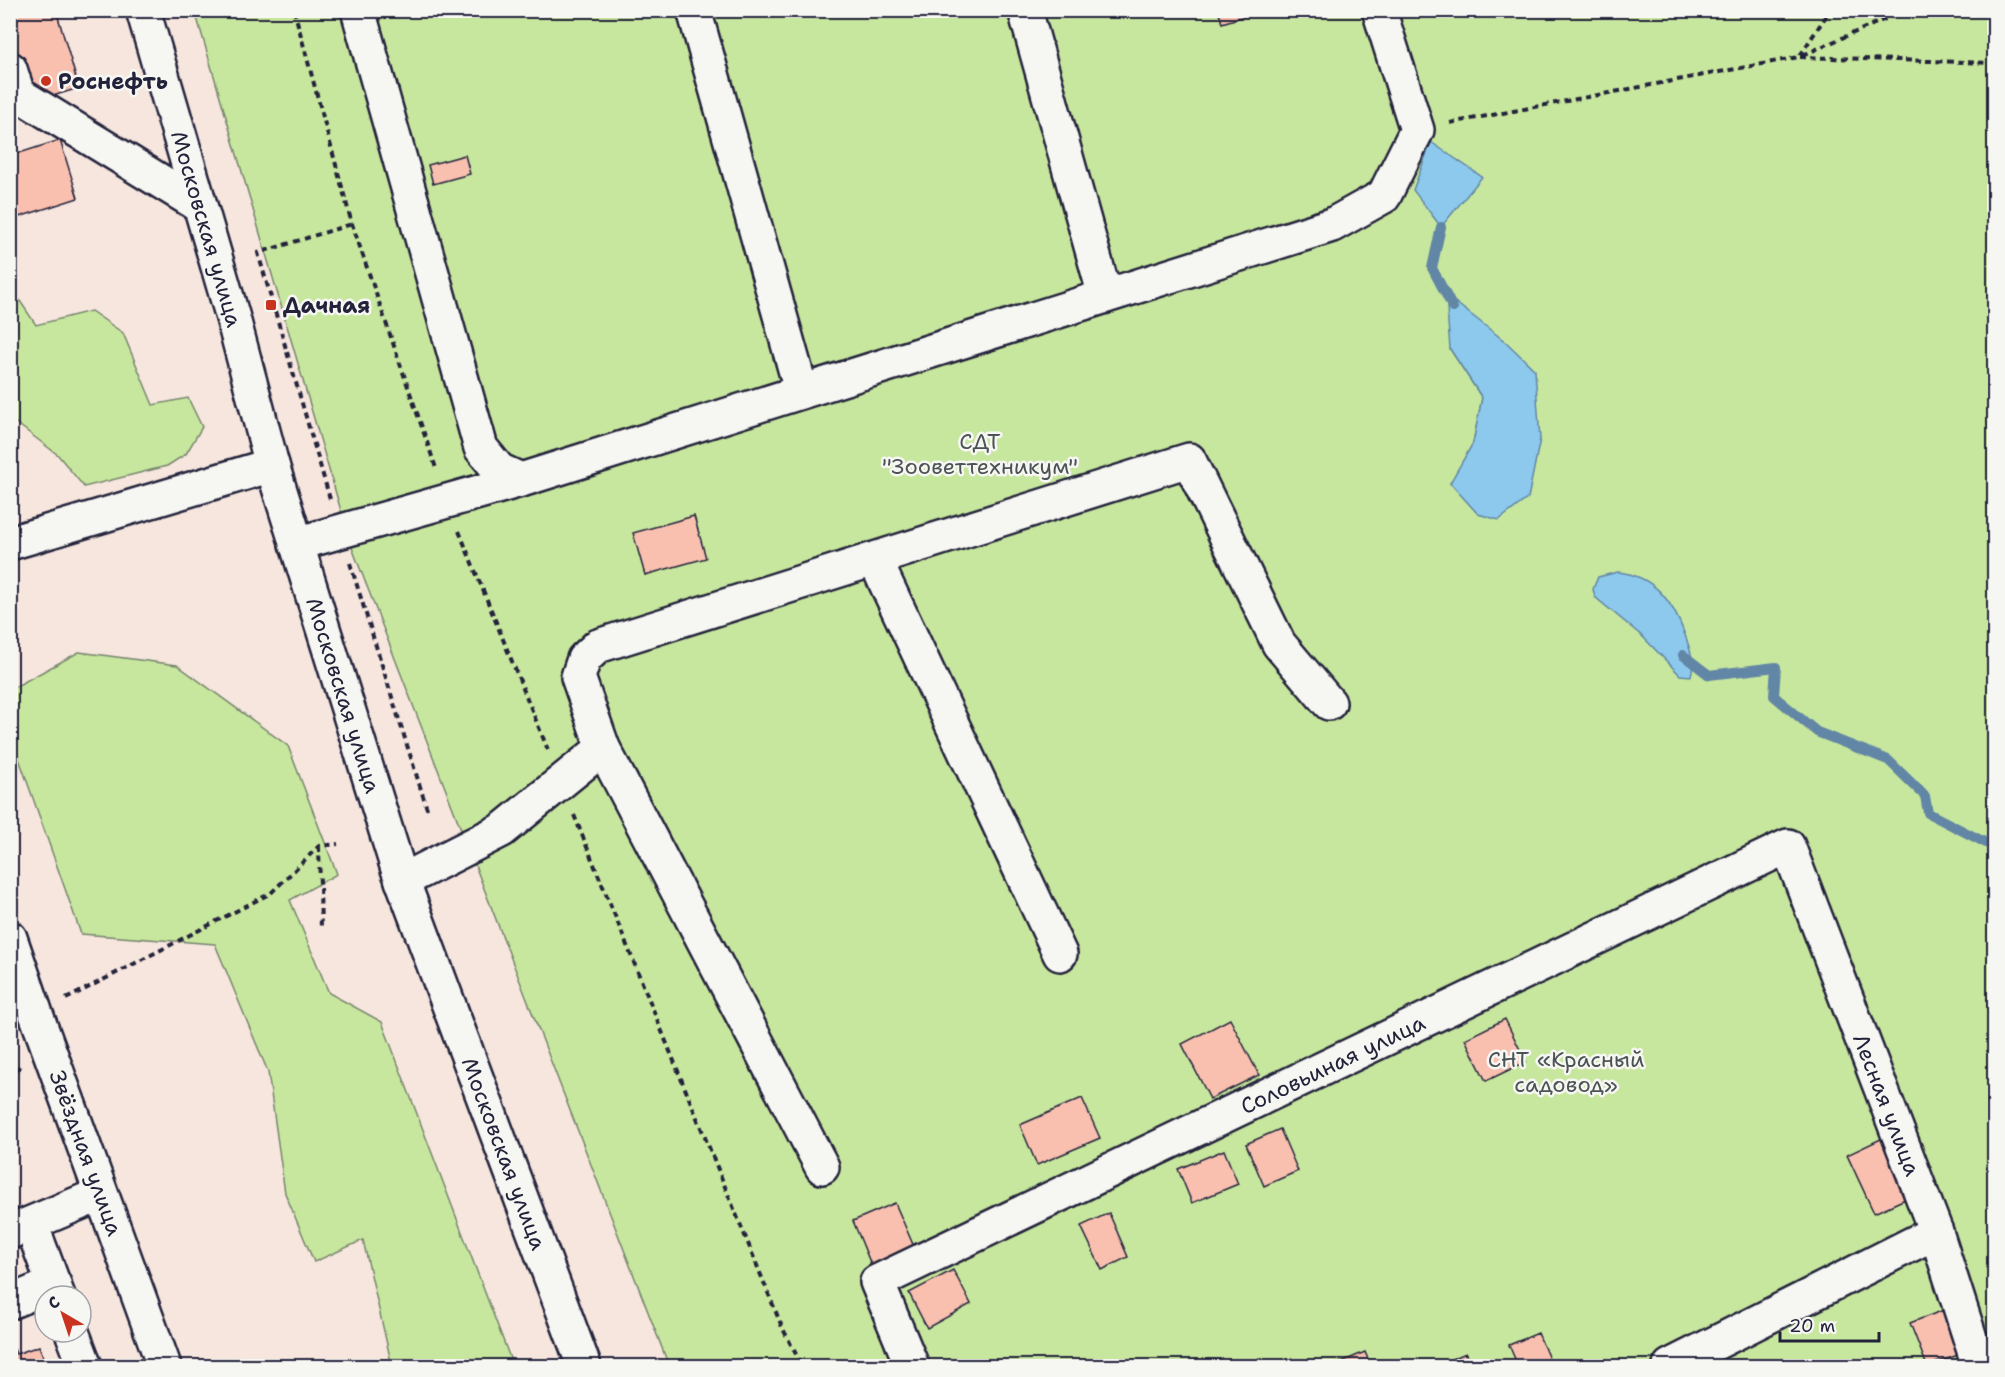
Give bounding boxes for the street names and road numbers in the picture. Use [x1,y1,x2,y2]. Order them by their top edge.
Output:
street label: Московская улица [165,127,249,331]
street label: Московская улица [300,594,388,797]
street label: Соловьиная улица [1235,1007,1430,1121]
street label: Лесная улица [1847,1029,1928,1180]
street label: Московская улица [455,1053,554,1254]
street label: Звёздная улица [43,1066,130,1240]

